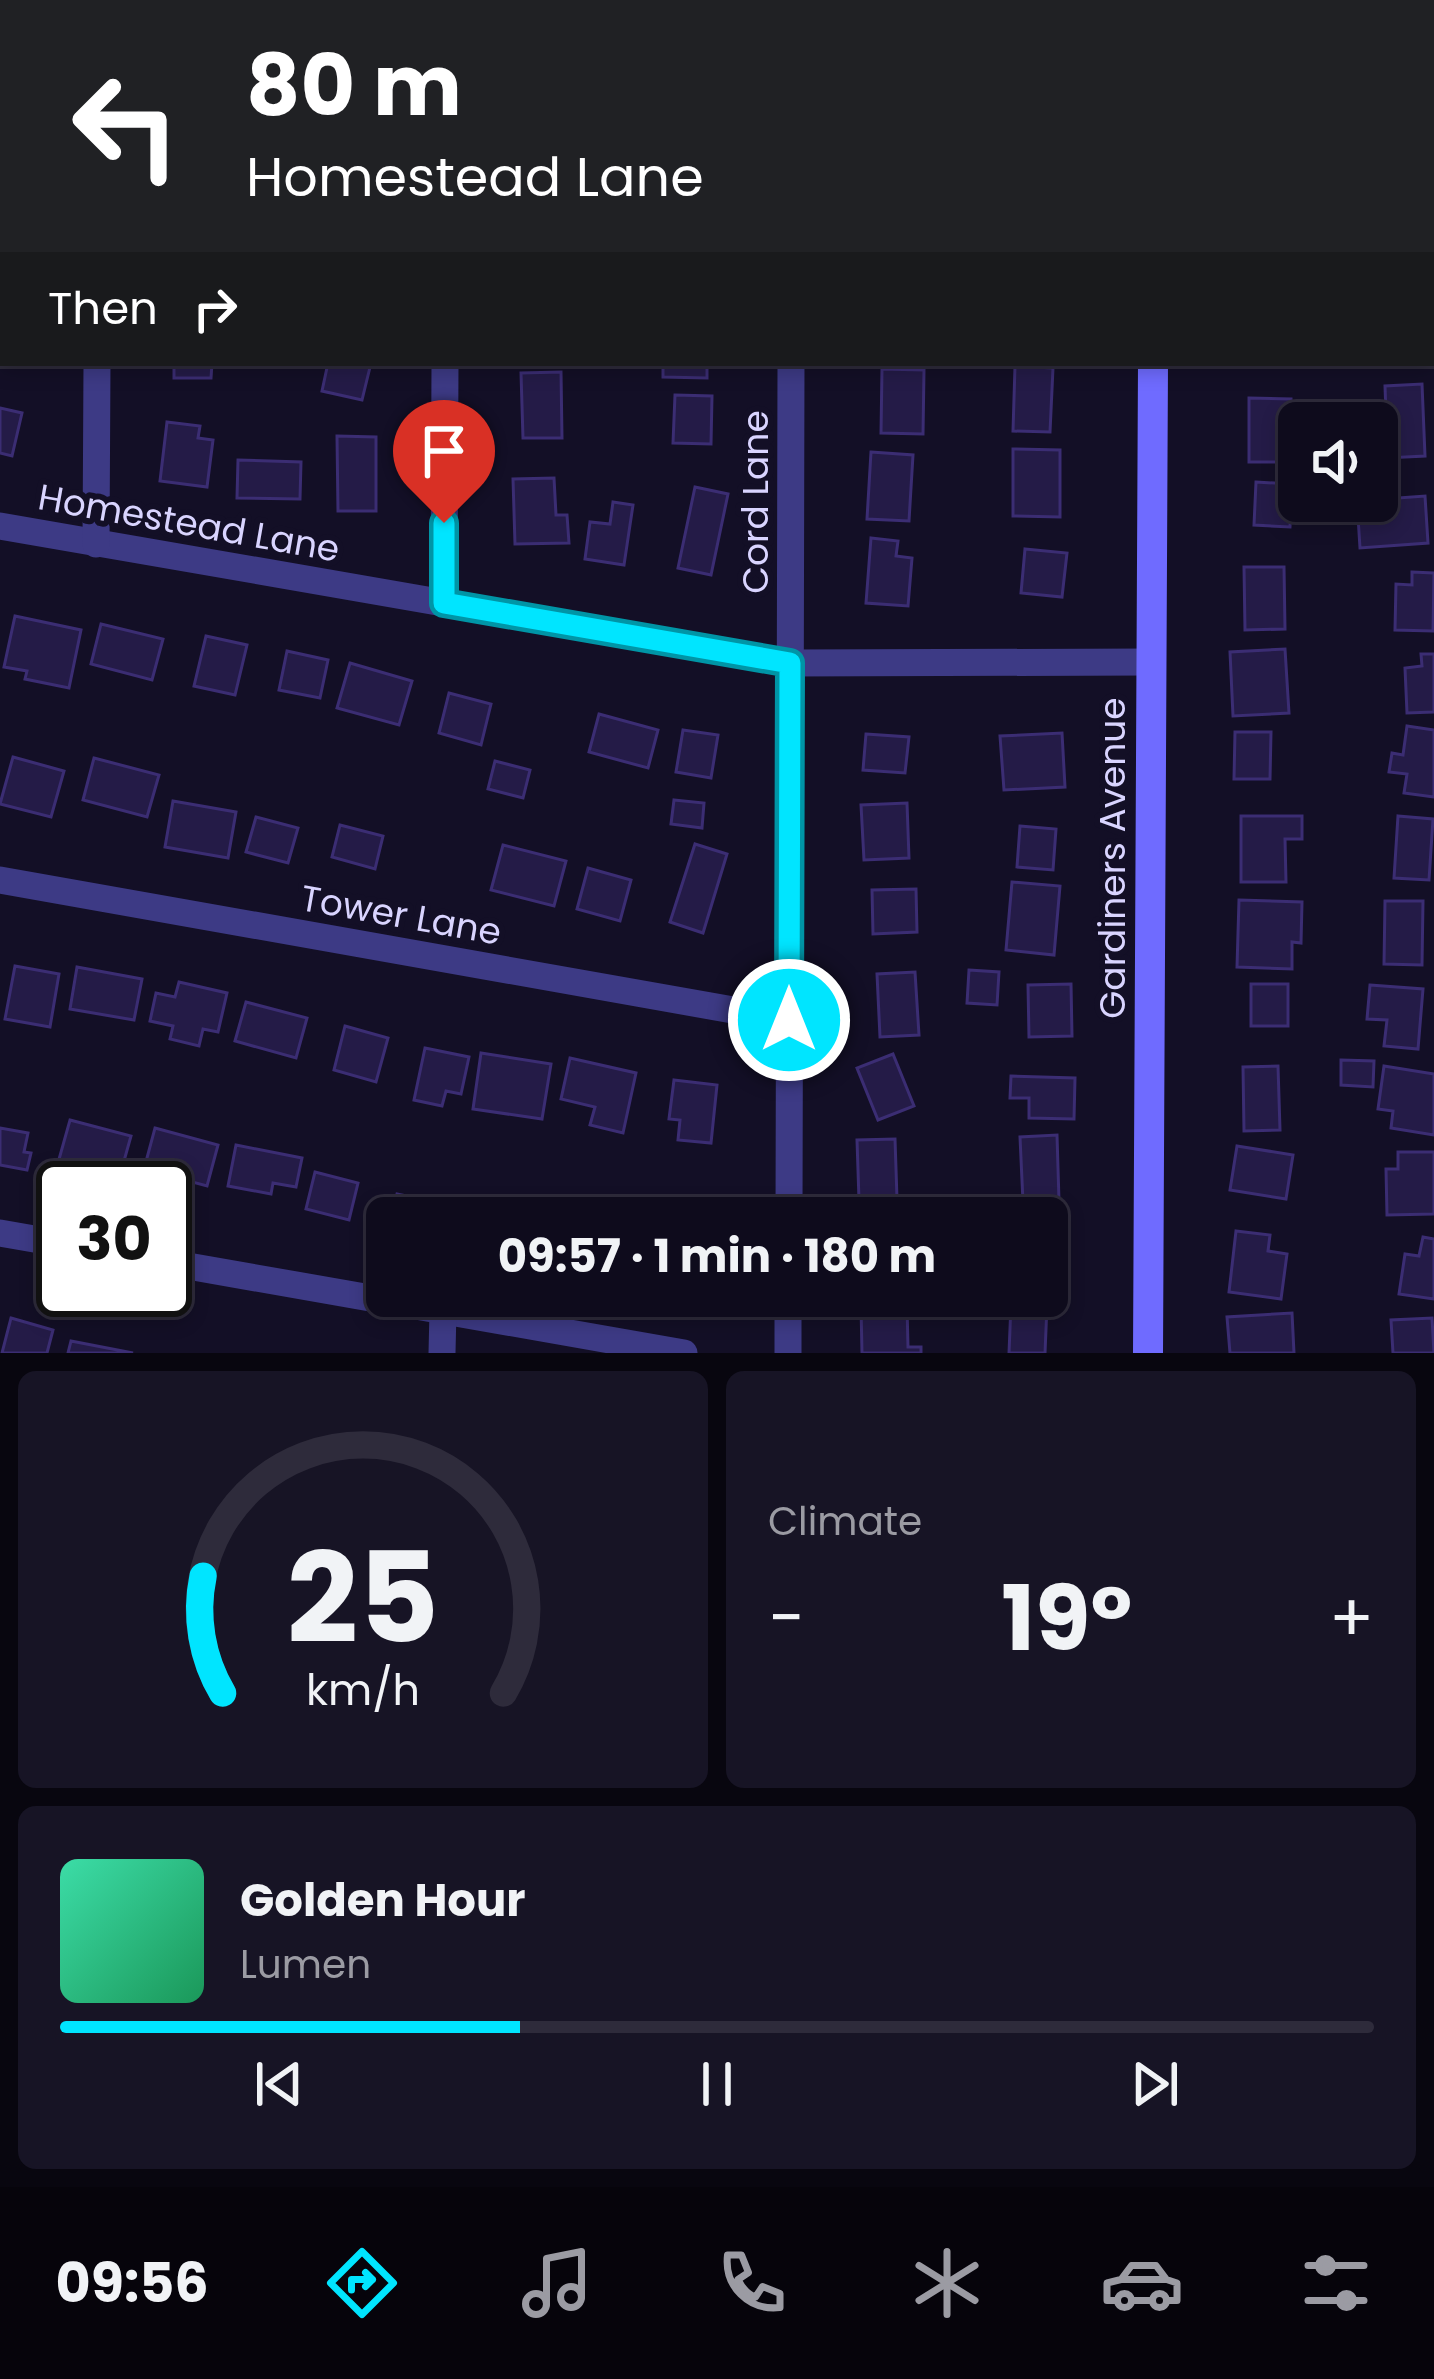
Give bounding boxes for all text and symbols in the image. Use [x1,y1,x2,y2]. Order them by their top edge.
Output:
text: 80 m [246,27,462,144]
icon: left [48,48,204,204]
text: Homestead Lane [246,139,704,215]
icon: right [182,276,248,342]
text: Then [48,277,158,340]
pin [393,400,495,523]
map controls [1278,402,1398,522]
button: sound [1278,402,1398,522]
street label: Cord Lane [730,410,781,594]
icon: arrive [411,418,477,484]
street label: Homestead Lane [34,471,344,575]
street label: Gardiners Avenue [1087,697,1138,1019]
street label: Tower Lane [297,872,505,958]
position arrow [726,957,852,1083]
speed limit sign: 30 [36,1161,192,1317]
text: 09:57 · 1 min · 180 m [498,1225,936,1288]
text: Climate [768,1494,922,1549]
text: 25 [287,1511,439,1686]
text: 19° [1001,1555,1132,1682]
text: − [768,1572,804,1664]
text: + [1329,1572,1374,1664]
text: km/h [306,1659,420,1719]
text: Golden Hour [240,1869,526,1932]
text: Lumen [240,1937,371,1992]
icon: previous [246,2051,312,2117]
icon: pause [684,2051,750,2117]
icon: next [1122,2051,1188,2117]
icon: directions [320,2241,404,2325]
icon: music [515,2241,599,2325]
icon: phone [710,2241,794,2325]
icon: climate [905,2241,989,2325]
icon: car [1100,2241,1184,2325]
icon: filters [1294,2241,1378,2325]
text: 09:56 [55,2245,209,2321]

